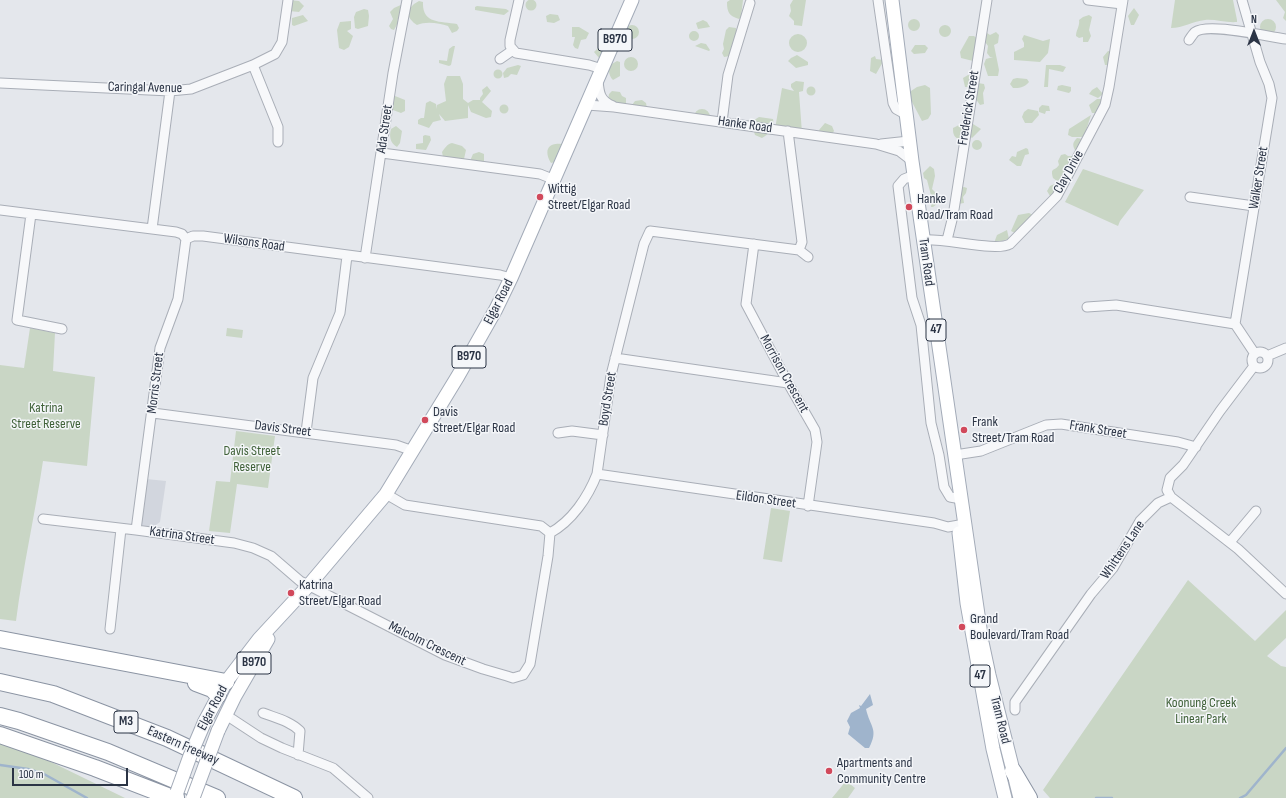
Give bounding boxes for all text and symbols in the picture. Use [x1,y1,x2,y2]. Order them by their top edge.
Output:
north arrow [1234,12,1274,52]
text: N [1251,13,1257,26]
road number: B970 [598,29,632,51]
street label: Frederick Street [955,69,983,147]
street label: Caringal Avenue [108,79,182,97]
street label: Ada Street [373,104,397,154]
street label: Hanke Road [717,113,773,137]
street label: Walker Street [1246,145,1272,211]
street label: Clay Drive [1050,147,1088,197]
place label: Wittig Street/Elgar Road [548,181,630,214]
place label: Hanke Road/Tram Road [917,191,993,224]
marker: Wittig Street/Elgar Road [535,192,545,202]
marker: Hanke Road/Tram Road [904,202,914,212]
street label: Wilsons Road [222,230,286,256]
street label: Tram Road [914,237,938,287]
street label: Elgar Road [480,276,518,328]
road number: 47 [926,319,946,341]
street label: Morrison Crescent [756,332,812,416]
road number: B970 [452,346,486,368]
street label: Morris Street [144,351,168,415]
street label: Boyd Street [595,371,621,427]
park label: Katrina Street Reserve [11,400,81,432]
place label: Davis Street/Elgar Road [433,404,515,436]
place label: Frank Street/Tram Road [972,414,1054,446]
marker: Davis Street/Elgar Road [420,415,430,425]
street label: Davis Street [254,417,312,441]
street label: Frank Street [1068,417,1128,443]
marker: Frank Street/Tram Road [959,425,969,435]
park label: Davis Street Reserve [224,443,280,476]
street label: Eildon Street [735,487,797,513]
street label: Whittens Lane [1097,517,1149,583]
street label: Katrina Street [148,523,216,549]
place label: Katrina Street/Elgar Road [299,577,381,610]
marker: Katrina Street/Elgar Road [286,588,296,598]
place label: Grand Boulevard/Tram Road [970,611,1069,644]
street label: Malcolm Crescent [385,618,469,670]
marker: Grand Boulevard/Tram Road [957,622,967,632]
road number: B970 [237,652,271,674]
road number: 47 [970,665,990,687]
street label: Elgar Road [194,683,232,733]
street label: Tram Road [986,695,1014,745]
park label: Koonung Creek Linear Park [1166,695,1236,728]
road number: M3 [114,711,138,733]
street label: Eastern Freeway [145,723,221,769]
place label: Apartments and Community Centre [837,755,926,788]
scale bar [14,760,130,786]
marker: Apartments and Community Centre [824,766,834,776]
text: 100 m [19,767,44,782]

